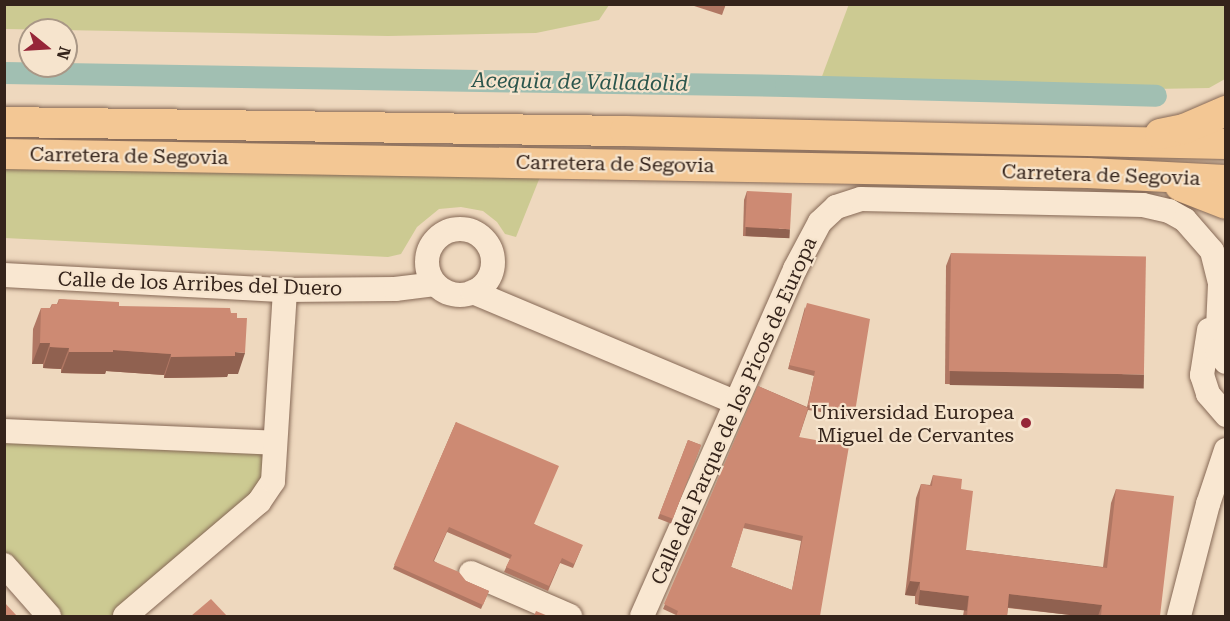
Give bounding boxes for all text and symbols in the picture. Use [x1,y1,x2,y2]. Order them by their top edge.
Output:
north arrow [18,18,78,78]
text: N [53,44,75,62]
water label: Acequia de Valladolid [472,68,688,96]
street label: Carretera de Segovia [30,142,228,170]
street label: Carretera de Segovia [516,150,714,178]
street label: Carretera de Segovia [1001,160,1201,190]
street label: Calle del Parque de los Picos de Europa [646,233,822,589]
street label: Calle de los Arribes del Duero [57,267,343,301]
place label: Universidad Europea Miguel de Cervantes [811,400,1014,447]
marker: Universidad Europea Miguel de Cervantes [1019,416,1033,430]

